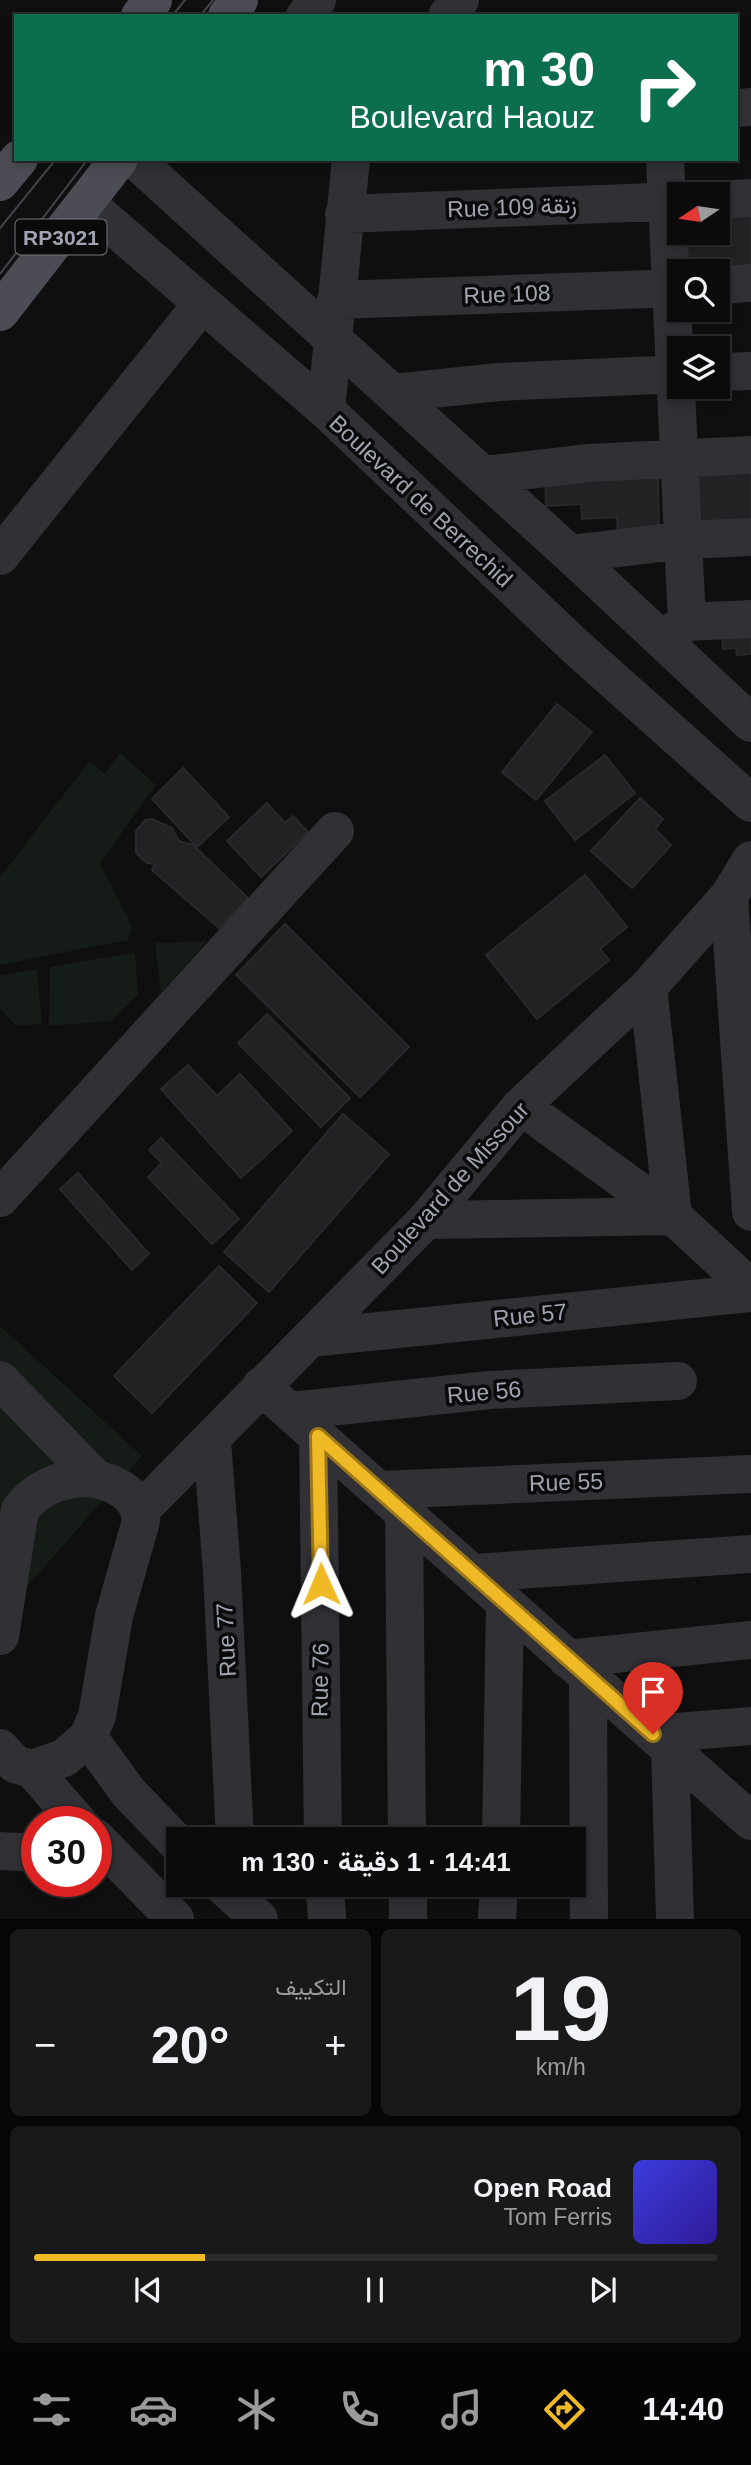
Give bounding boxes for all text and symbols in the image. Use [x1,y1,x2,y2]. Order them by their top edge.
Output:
text: 30 m [483,42,595,96]
icon: right [619,42,710,133]
text: Boulevard Haouz [350,99,595,135]
north arrow [667,182,730,245]
map controls [667,182,730,399]
street label: Rue 109 زنقة [447,192,577,224]
road number: RP3021 [15,219,106,254]
button: search [667,259,730,322]
street label: Rue 108 [463,279,551,309]
button: layers [667,336,730,399]
street label: Boulevard de Berrechid [324,410,518,592]
street label: Boulevard de Missour [366,1096,534,1279]
street label: Rue 57 [492,1298,568,1332]
street label: Rue 56 [446,1376,522,1408]
street label: Rue 55 [528,1468,604,1496]
position arrow [284,1547,358,1621]
street label: Rue 77 [211,1602,241,1678]
street label: Rue 76 [306,1643,334,1717]
pin [623,1662,683,1734]
icon: arrive [634,1673,672,1711]
speed limit sign: 30 [21,1806,112,1897]
text: 14:41 · 1 دقيقة · 130 m [241,1847,511,1877]
text: 19 [510,1958,611,2059]
text: التكييف [275,1974,347,2000]
text: 20° [151,2016,230,2074]
text: − [34,2024,56,2066]
text: + [324,2024,346,2066]
text: km/h [536,2054,586,2080]
text: Open Road [473,2173,612,2203]
text: Tom Ferris [503,2204,612,2230]
icon: previous [129,2271,167,2309]
icon: pause [356,2271,394,2309]
icon: next [584,2271,622,2309]
icon: filters [27,2385,76,2434]
icon: car [129,2385,178,2434]
icon: climate [232,2385,281,2434]
icon: phone [335,2385,384,2434]
icon: music [437,2385,486,2434]
icon: directions [540,2385,589,2434]
text: 14:40 [642,2391,724,2427]

